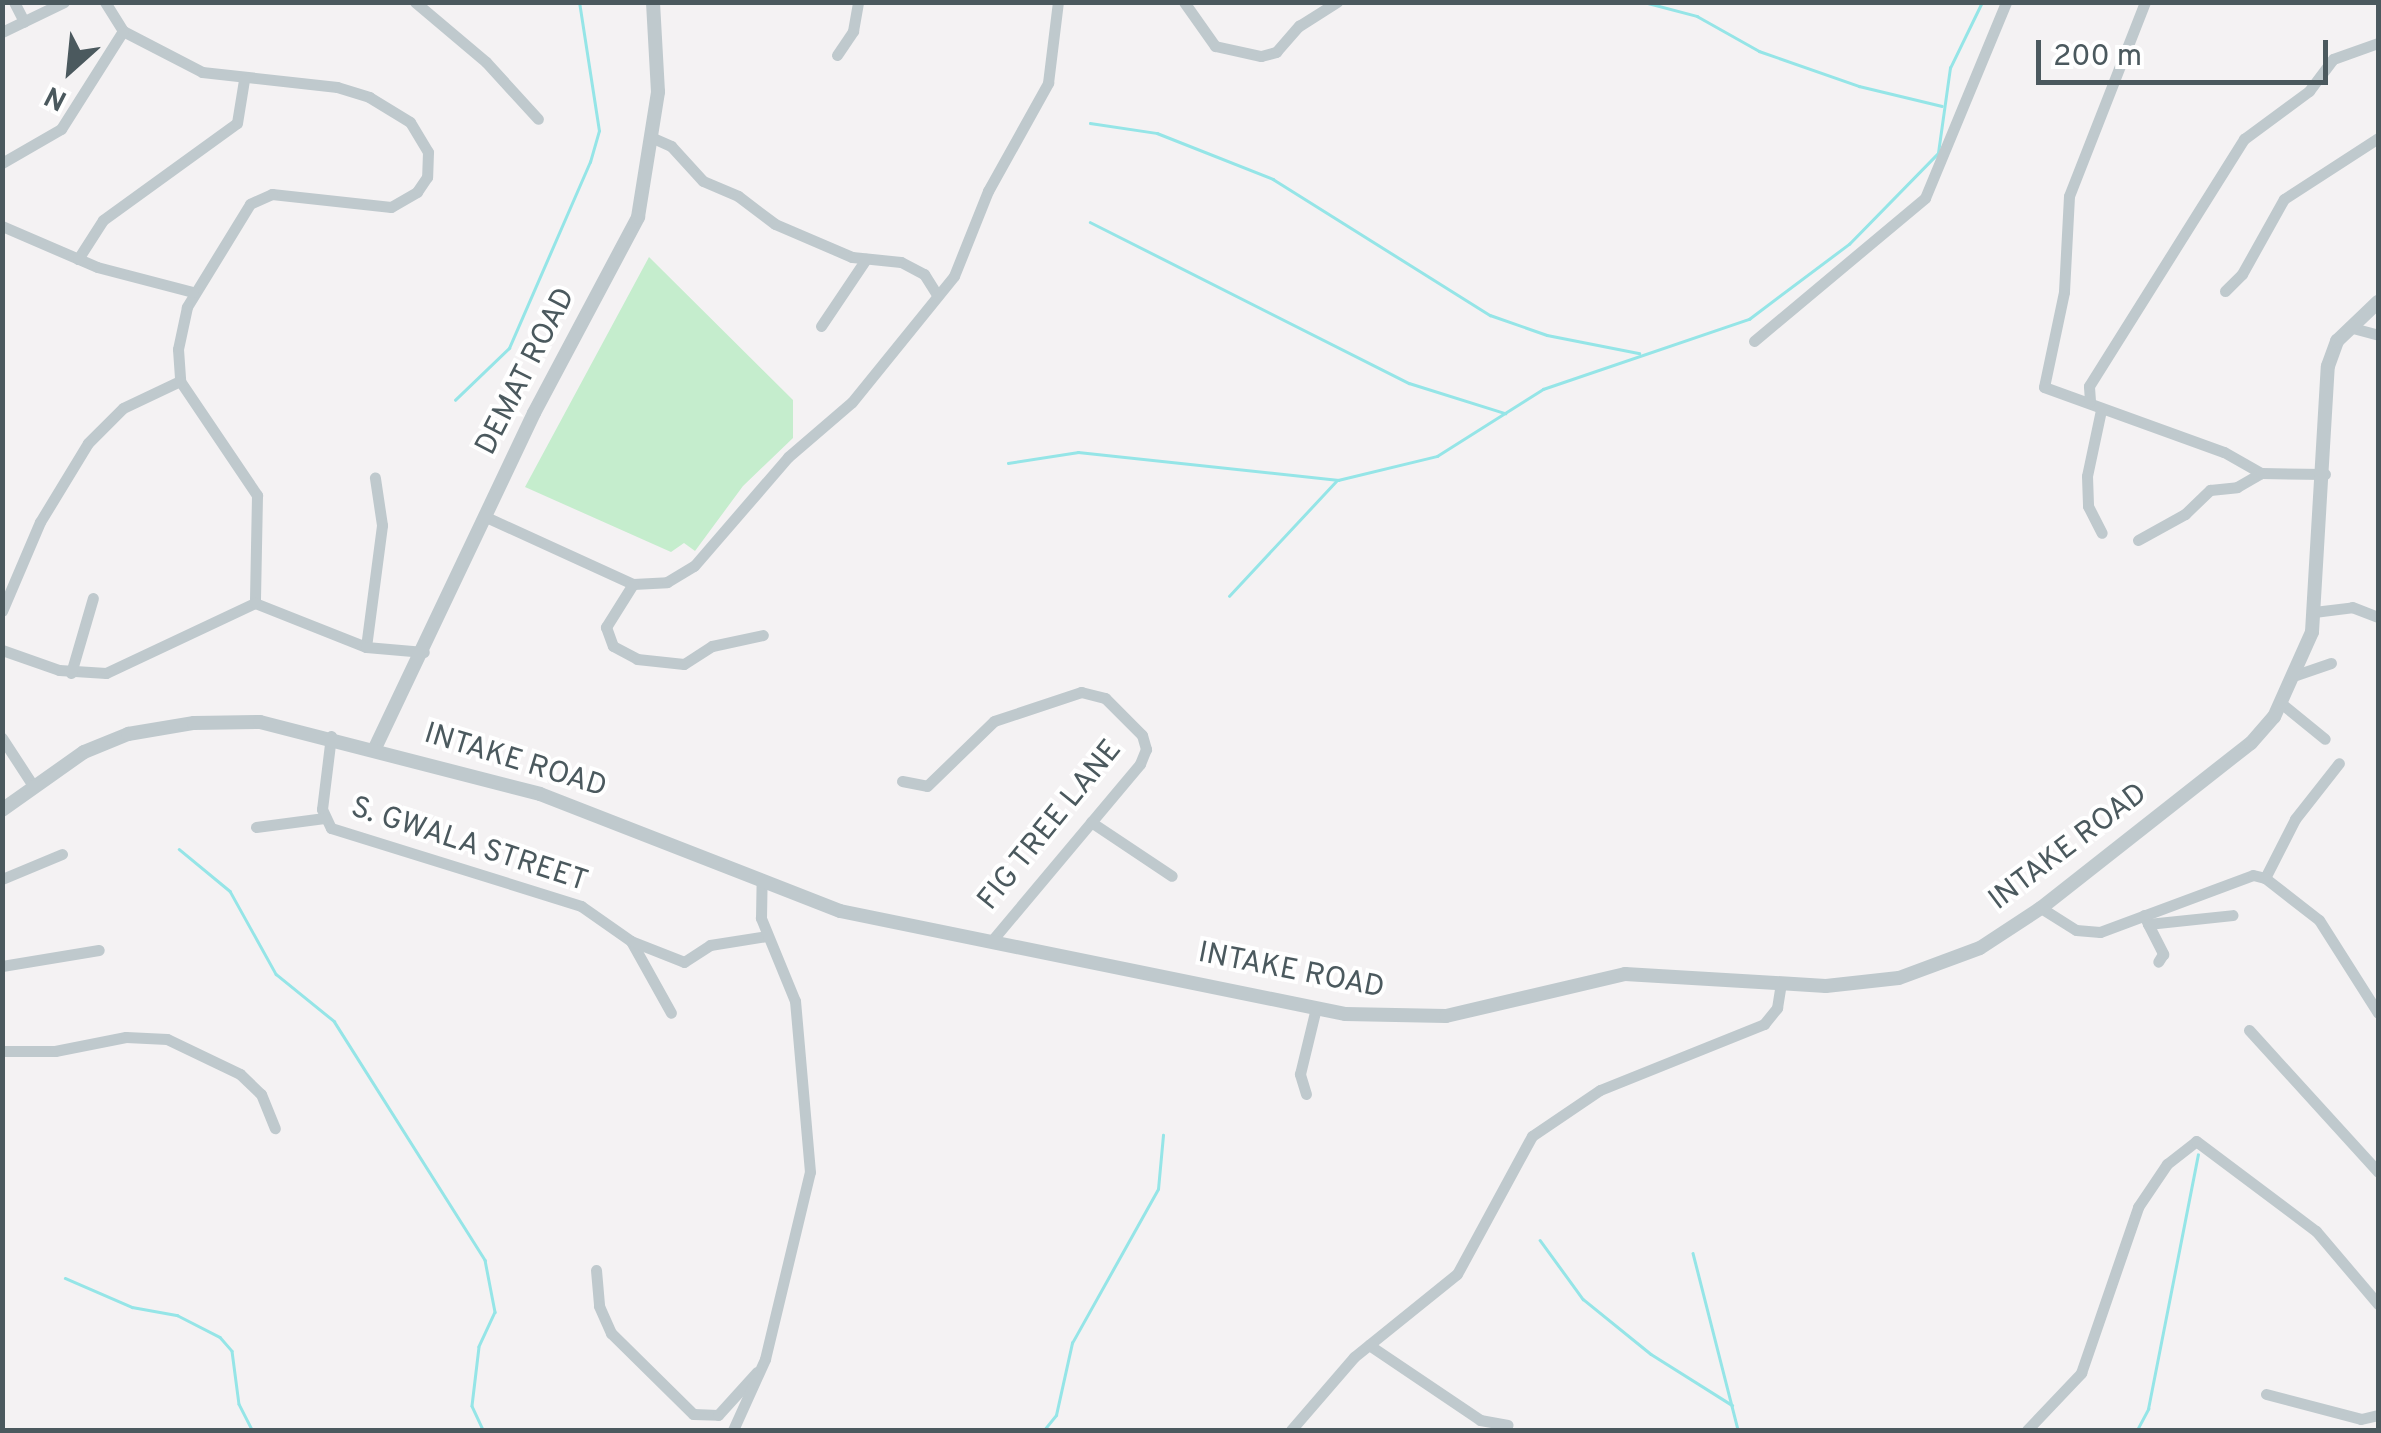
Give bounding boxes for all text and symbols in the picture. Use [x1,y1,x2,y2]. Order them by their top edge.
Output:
north arrow [20,20,120,120]
scale bar [2041,20,2334,82]
text: 200 m [2053,39,2142,76]
text: N [39,76,74,117]
street label: DEMAT ROAD [469,282,585,462]
street label: INTAKE ROAD [419,717,611,807]
street label: FIG TREE LANE [971,733,1131,919]
street label: INTAKE ROAD [1983,777,2155,919]
street label: S. GWALA STREET [346,791,592,901]
street label: INTAKE ROAD [1195,936,1387,1008]

